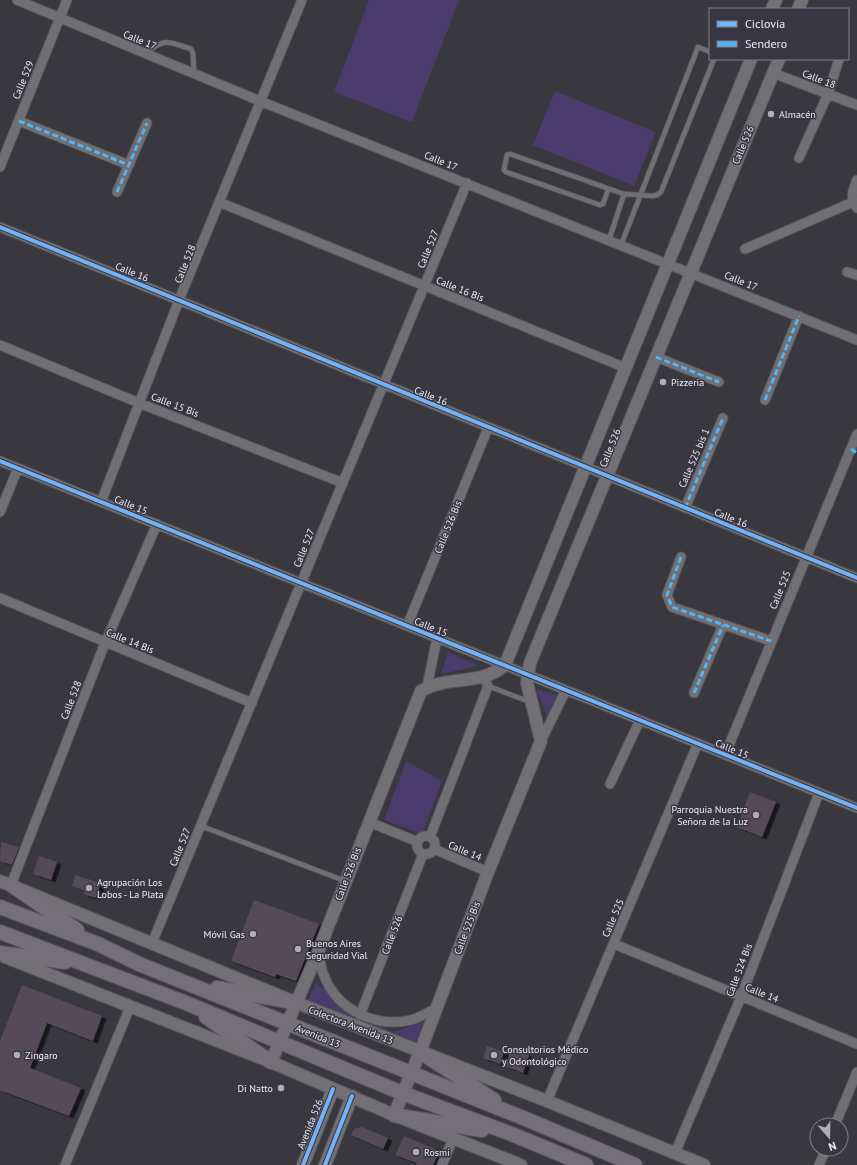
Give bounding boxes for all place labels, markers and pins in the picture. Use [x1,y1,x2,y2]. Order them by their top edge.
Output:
place label: Almacén [779,108,816,121]
marker: Almacén [766,109,776,119]
place label: Pizzeria [671,376,704,389]
marker: Pizzeria [658,377,668,387]
place label: Parroquia Nuestra Señora de la Luz [671,803,748,828]
marker: Parroquia Nuestra Señora de la Luz [751,810,761,820]
place label: Agrupación Los Lobos - La Plata [97,876,164,901]
marker: Agrupación Los Lobos - La Plata [84,883,94,893]
place label: Móvil Gas [203,928,245,941]
marker: Móvil Gas [248,929,258,939]
place label: Buenos Aires Seguridad Vial [306,937,368,962]
marker: Buenos Aires Seguridad Vial [293,944,303,954]
place label: Consultorios Médico y Odontológico [502,1043,588,1068]
place label: Zingaro [25,1049,58,1062]
marker: Zingaro [12,1050,22,1060]
marker: Consultorios Médico y Odontológico [489,1050,499,1060]
place label: Di Natto [237,1082,273,1095]
marker: Di Natto [276,1083,286,1093]
place label: Rosmi [424,1146,450,1159]
marker: Rosmi [411,1147,421,1157]

